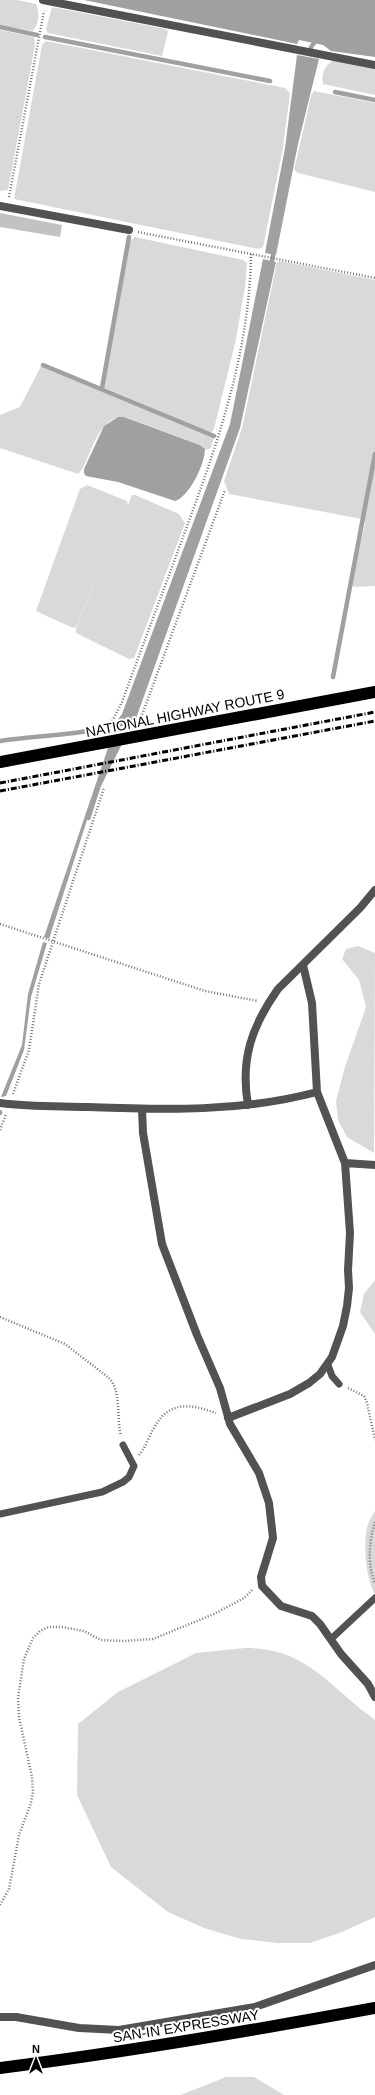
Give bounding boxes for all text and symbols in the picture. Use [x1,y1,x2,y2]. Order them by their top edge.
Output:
street label: NATIONAL HIGHWAY ROUTE 9 [84,686,286,740]
street label: SAN-IN EXPRESSWAY [112,2006,261,2045]
north arrow [16,2039,56,2079]
text: N [32,2043,40,2055]

